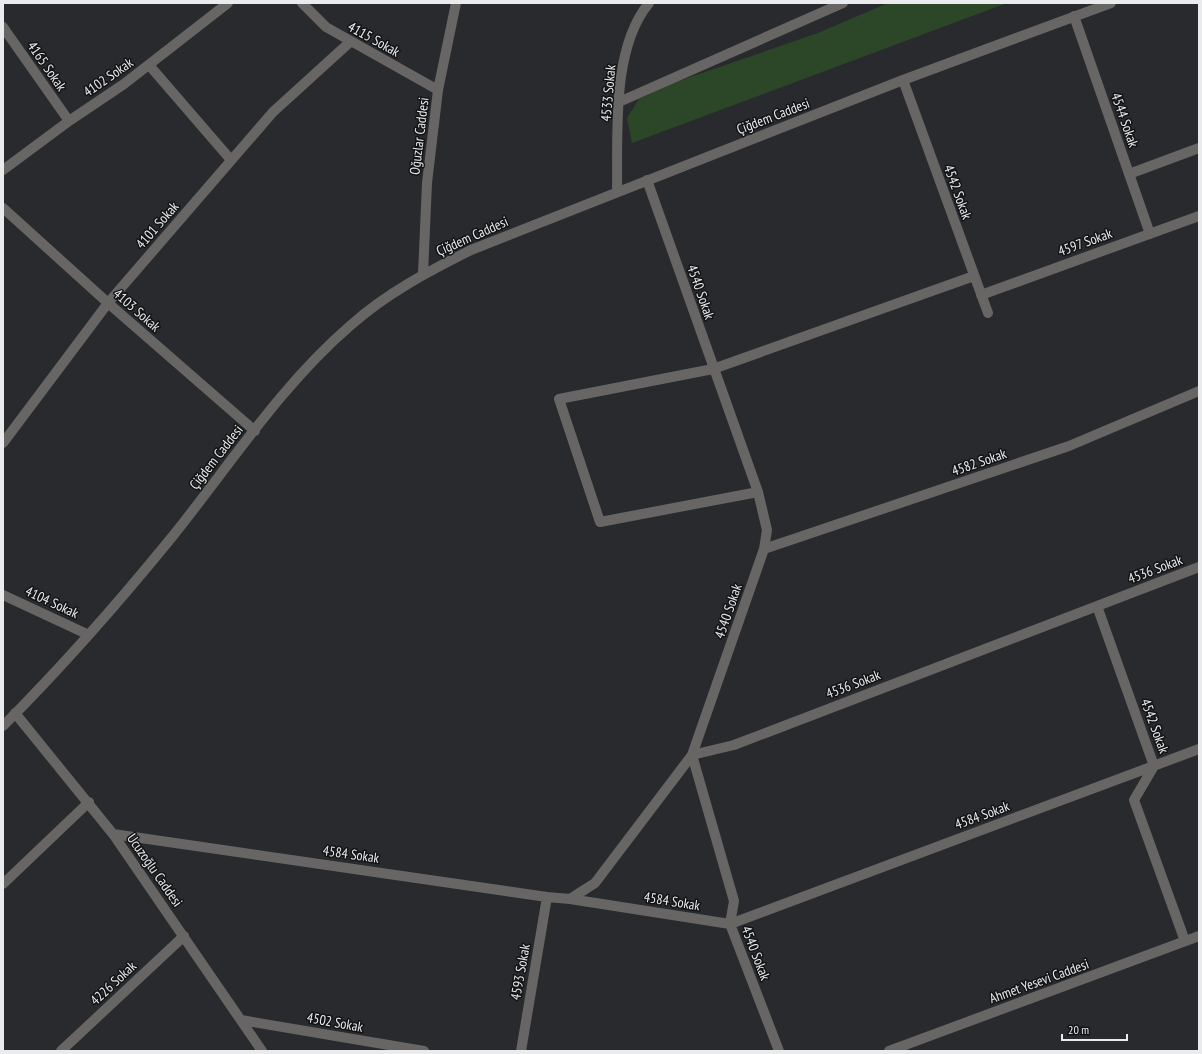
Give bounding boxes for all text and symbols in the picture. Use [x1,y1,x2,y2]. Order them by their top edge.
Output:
street label: 4115 Sokak [345,17,404,61]
street label: 4165 Sokak [23,38,71,95]
street label: 4102 Sokak [80,53,137,101]
street label: 4533 Sokak [597,63,619,122]
street label: 4544 Sokak [1107,90,1143,150]
street label: Çiğdem Caddesi [734,94,812,138]
street label: Oğuzlar Caddesi [405,96,433,176]
street label: 4542 Sokak [940,162,976,222]
street label: 4101 Sokak [132,197,183,252]
street label: Çiğdem Caddesi [433,212,511,260]
street label: 4597 Sokak [1056,224,1115,260]
street label: 4540 Sokak [683,262,719,322]
street label: 4103 Sokak [110,285,165,336]
street label: Çiğdem Caddesi [185,421,247,493]
street label: 4582 Sokak [949,444,1009,480]
street label: 4536 Sokak [1125,550,1185,588]
street label: 4540 Sokak [710,581,746,641]
street label: 4104 Sokak [23,582,82,622]
street label: 4536 Sokak [823,665,883,703]
street label: 4542 Sokak [1137,696,1173,756]
street label: 4584 Sokak [952,797,1012,833]
street label: Ucuzoğlu Caddesi [123,830,187,910]
street label: 4584 Sokak [322,841,381,867]
street label: 4584 Sokak [643,888,702,914]
street label: 4540 Sokak [737,923,775,983]
street label: 4593 Sokak [506,942,534,1001]
street label: Ahmet Yesevi Caddesi [987,955,1091,1007]
street label: 4226 Sokak [86,957,140,1009]
street label: 4502 Sokak [306,1008,365,1036]
scale bar [1062,1016,1127,1042]
text: 20 m [1068,1022,1089,1037]

